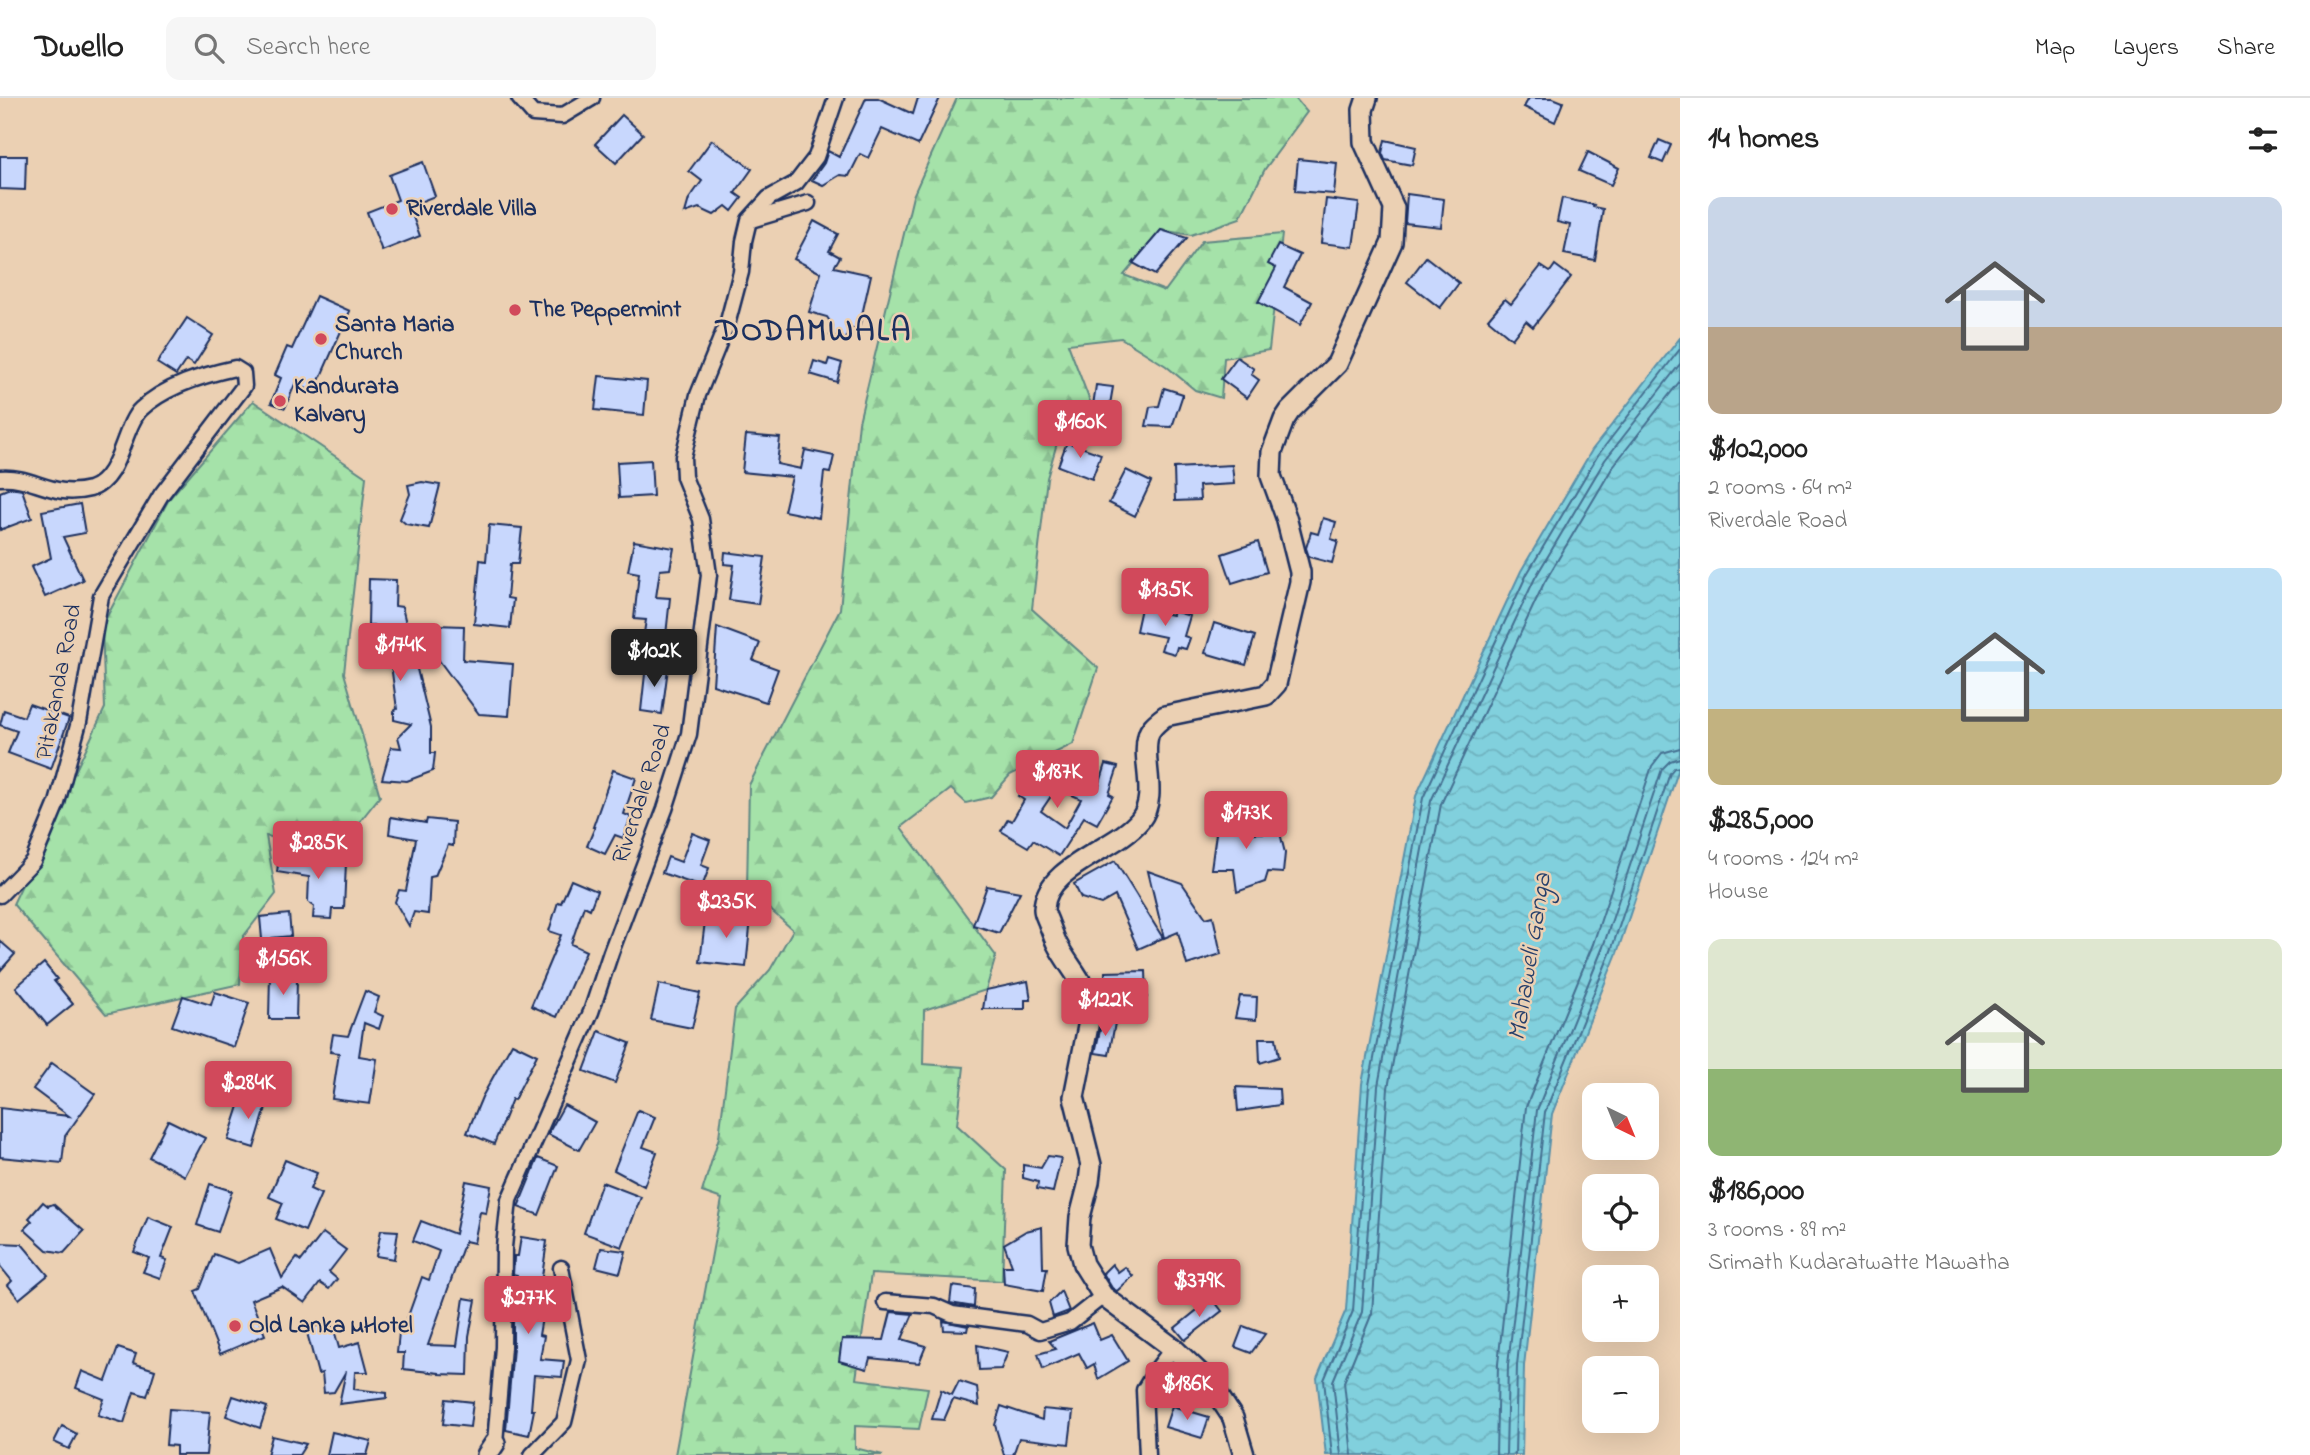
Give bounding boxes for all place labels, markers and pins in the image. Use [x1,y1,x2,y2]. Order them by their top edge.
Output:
place label: Riverdale Villa [406,192,537,227]
marker: Riverdale Villa [384,201,400,217]
place label: The Peppermint [529,293,682,328]
marker: The Peppermint [507,302,523,318]
place label: Santa Maria Church [335,308,455,371]
marker: Santa Maria Church [313,331,329,347]
place label: Kandurata Kalvary [294,370,399,434]
marker: Kandurata Kalvary [272,393,288,409]
pin: $160K [1031,400,1129,460]
pin: $135K [1116,568,1214,628]
pin: $174K [351,624,449,683]
pin: $102K [605,630,703,689]
pin: $187K [1008,750,1106,810]
pin: $173K [1197,792,1295,851]
pin: $285K [269,822,367,881]
pin: $235K [677,880,775,940]
pin: $156K [234,937,332,997]
pin: $122K [1056,978,1154,1038]
pin: $284K [199,1062,297,1121]
pin: $379K [1150,1260,1248,1319]
pin: $277K [479,1276,577,1336]
place label: Old Lanka µHotel [249,1309,413,1344]
marker: Old Lanka µHotel [227,1318,243,1334]
pin: $186K [1138,1362,1236,1422]

